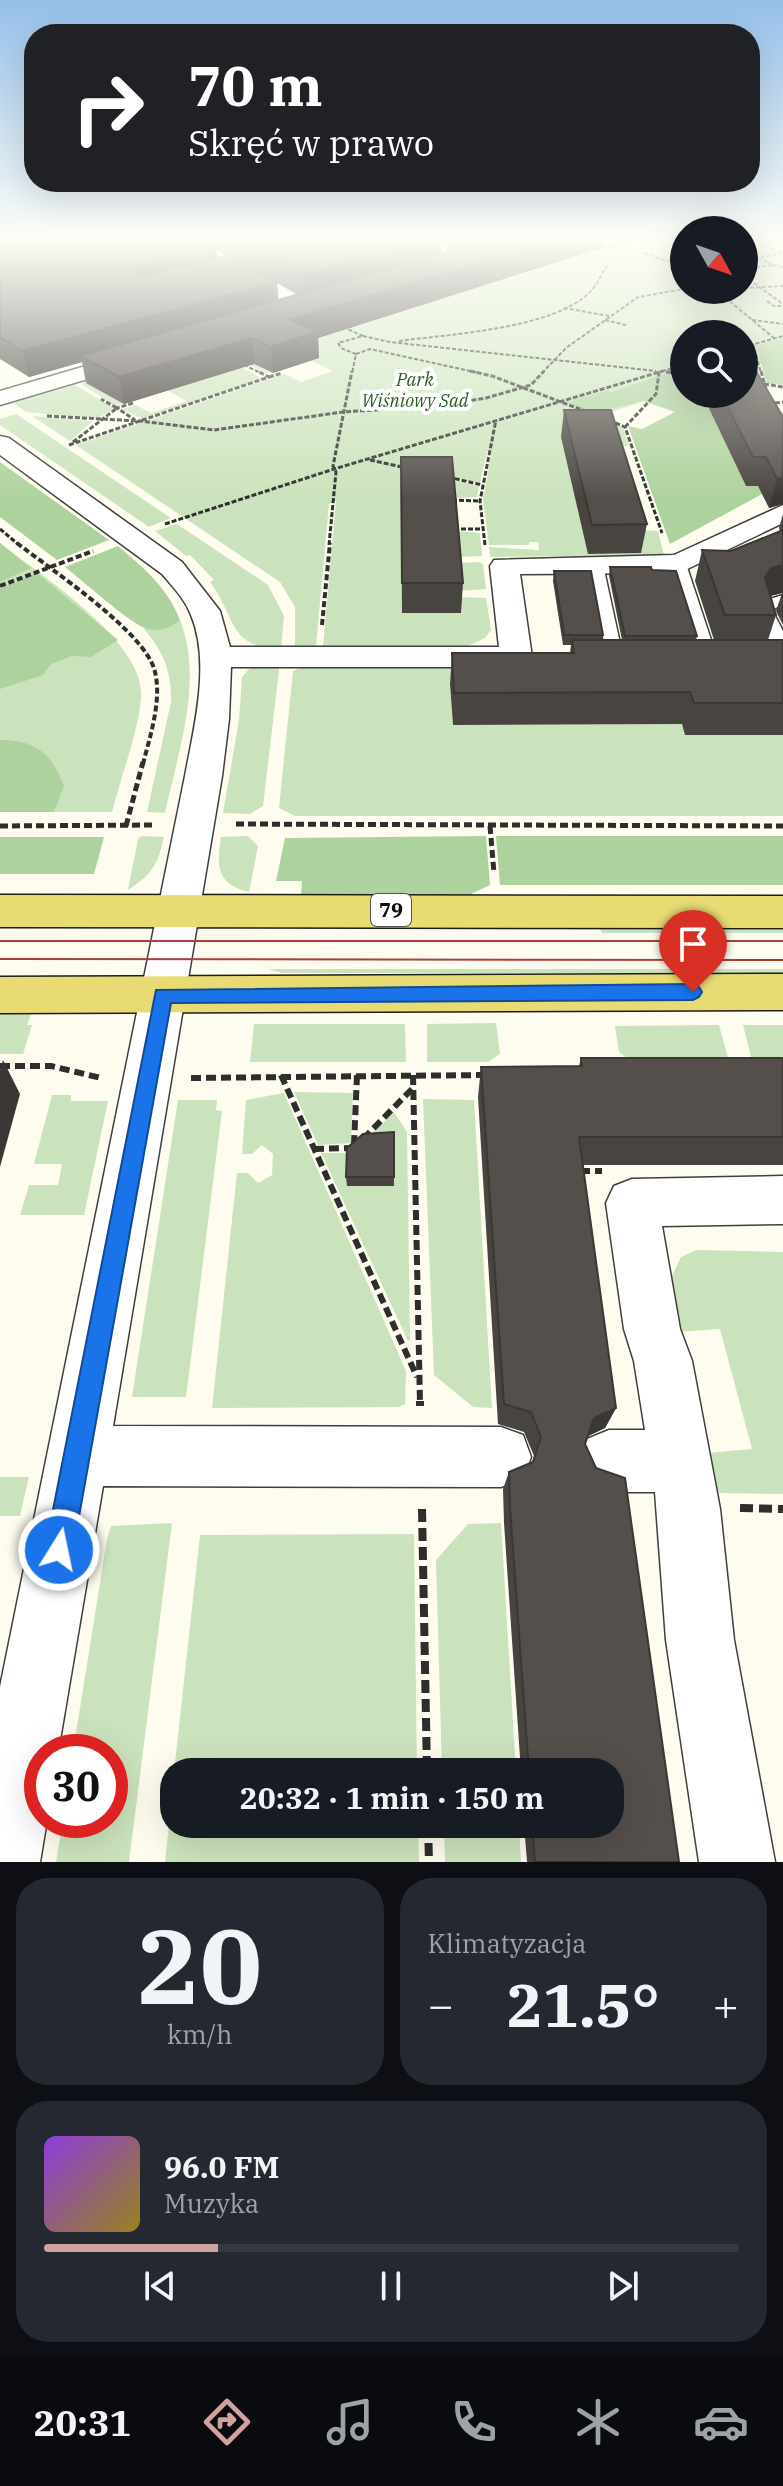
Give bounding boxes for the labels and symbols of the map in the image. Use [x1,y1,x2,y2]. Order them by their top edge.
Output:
north arrow [670,216,758,304]
park label: Park Wiśniowy Sad [362,368,469,412]
road number: 79 [371,894,411,926]
pin [659,910,727,992]
position arrow [17,1508,101,1592]
speed limit sign: 30 [24,1734,128,1838]

